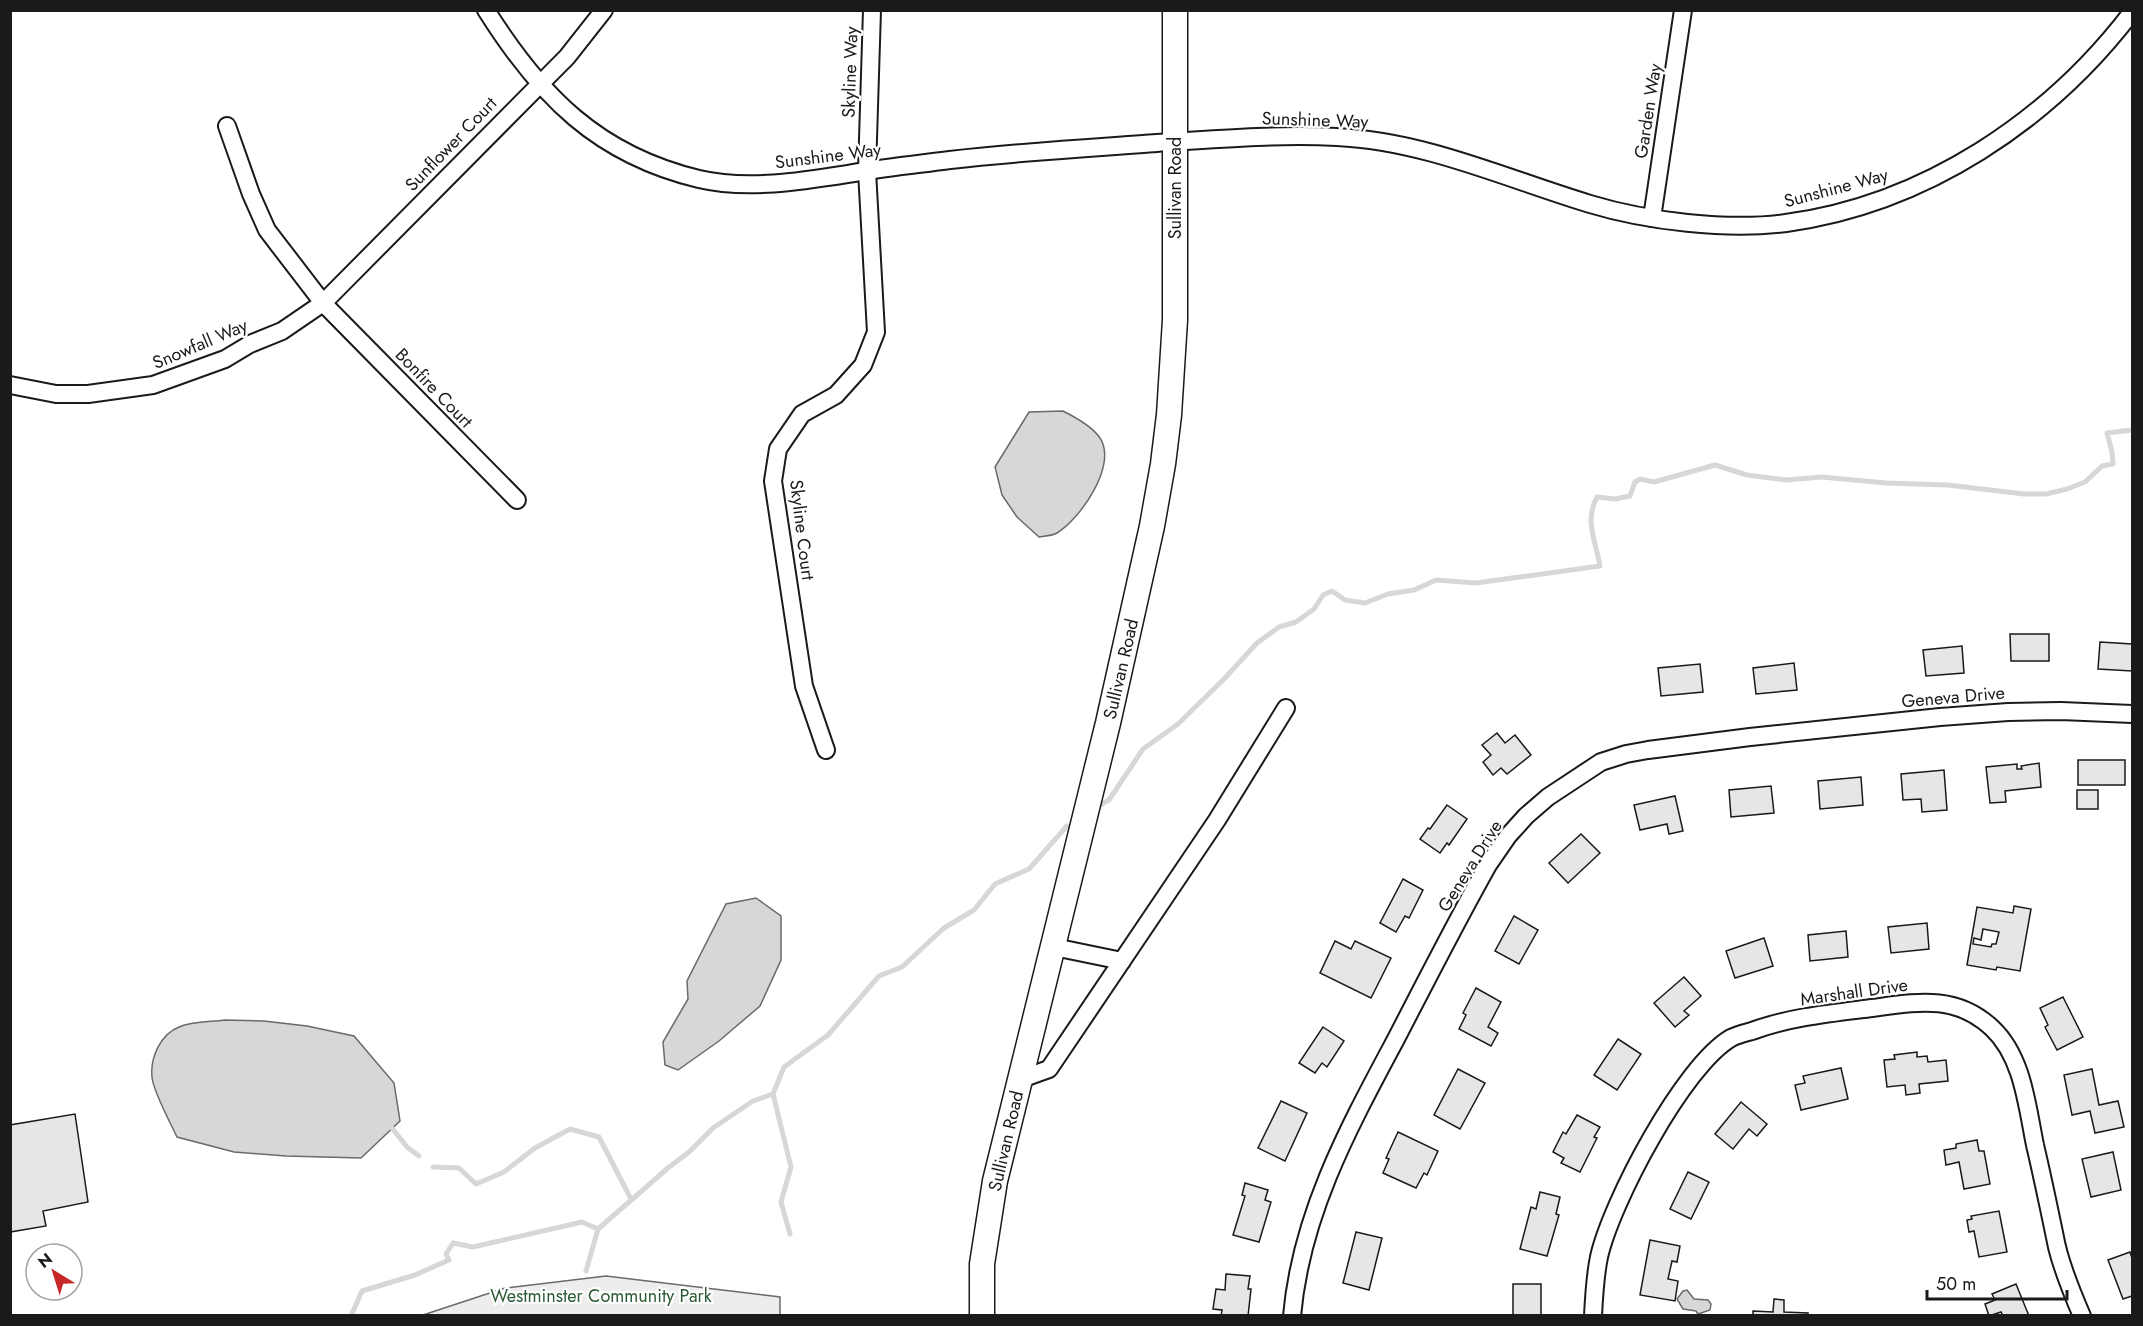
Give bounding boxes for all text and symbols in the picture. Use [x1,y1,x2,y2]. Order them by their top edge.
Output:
street label: Skyline Way [835,26,865,118]
street label: Garden Way [1628,62,1668,160]
street label: Sunflower Court [399,90,503,197]
street label: Sunshine Way [1261,105,1369,135]
street label: Sunshine Way [773,137,883,175]
street label: Sullivan Road [1162,137,1188,239]
street label: Sunshine Way [1781,162,1891,214]
street label: Snowfall Way [148,312,252,376]
street label: Bonfire Court [389,342,479,434]
street label: Skyline Court [783,478,821,582]
street label: Sullivan Road [1097,616,1145,722]
street label: Geneva Drive [1900,680,2006,714]
street label: Geneva Drive [1432,815,1508,917]
street label: Marshall Drive [1798,972,1910,1012]
street label: Sullivan Road [982,1088,1030,1194]
north arrow [24,1242,84,1302]
text: N [33,1248,57,1274]
scale bar [1927,1263,2066,1301]
text: 50 m [1936,1271,1976,1297]
park label: Westminster Community Park [490,1283,712,1309]

